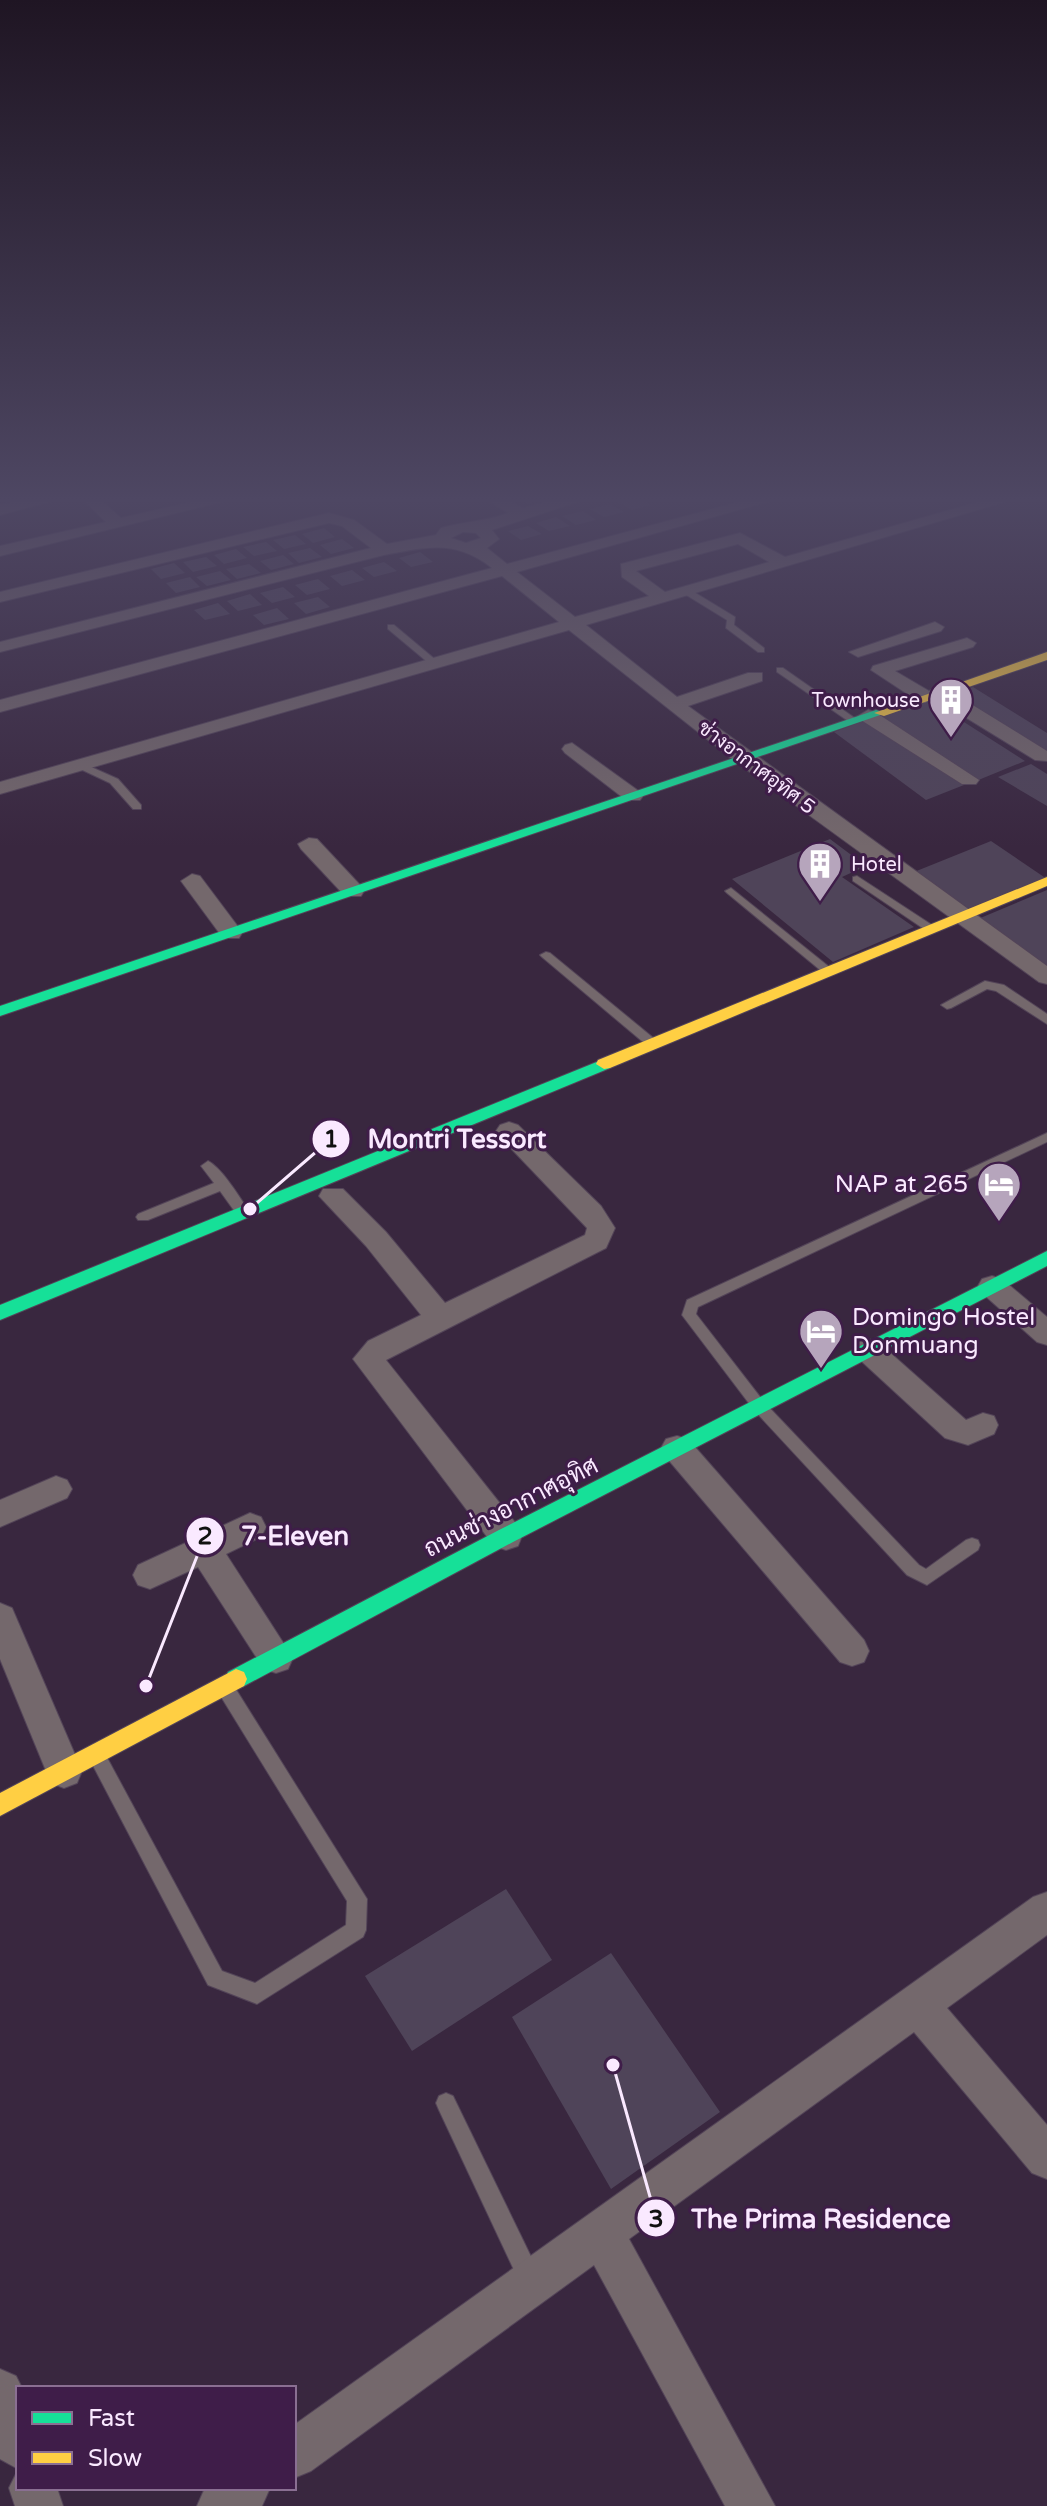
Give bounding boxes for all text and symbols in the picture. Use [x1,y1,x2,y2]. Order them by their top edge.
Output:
building icon: Townhouse [927,676,975,739]
place label: Townhouse [812,689,920,713]
street label: ช่างอากาศอุทิศ 5 [693,715,820,820]
building icon: Hotel [796,840,844,903]
place label: Hotel [851,853,902,877]
callout: Montri Tessort [311,1114,562,1164]
text: Montri Tessort [368,1124,546,1155]
text: 1 [323,1125,339,1154]
hotel icon: NAP at 265 [975,1160,1023,1223]
place label: NAP at 265 [835,1170,968,1199]
place label: Domingo Hostel Donmuang [852,1303,1035,1360]
hotel icon: Domingo Hostel Donmuang [797,1307,845,1370]
street label: ถนนช่างอากาศอุทิศ [419,1451,604,1565]
callout: 7-Eleven [185,1511,365,1561]
text: 7-Eleven [241,1521,349,1552]
text: 2 [197,1522,213,1551]
callout: The Prima Residence [636,2193,967,2243]
text: The Prima Residence [690,2204,951,2235]
text: 3 [648,2205,664,2234]
legend [16,2386,296,2490]
text: Fast [88,2404,135,2433]
text: Slow [88,2444,142,2473]

